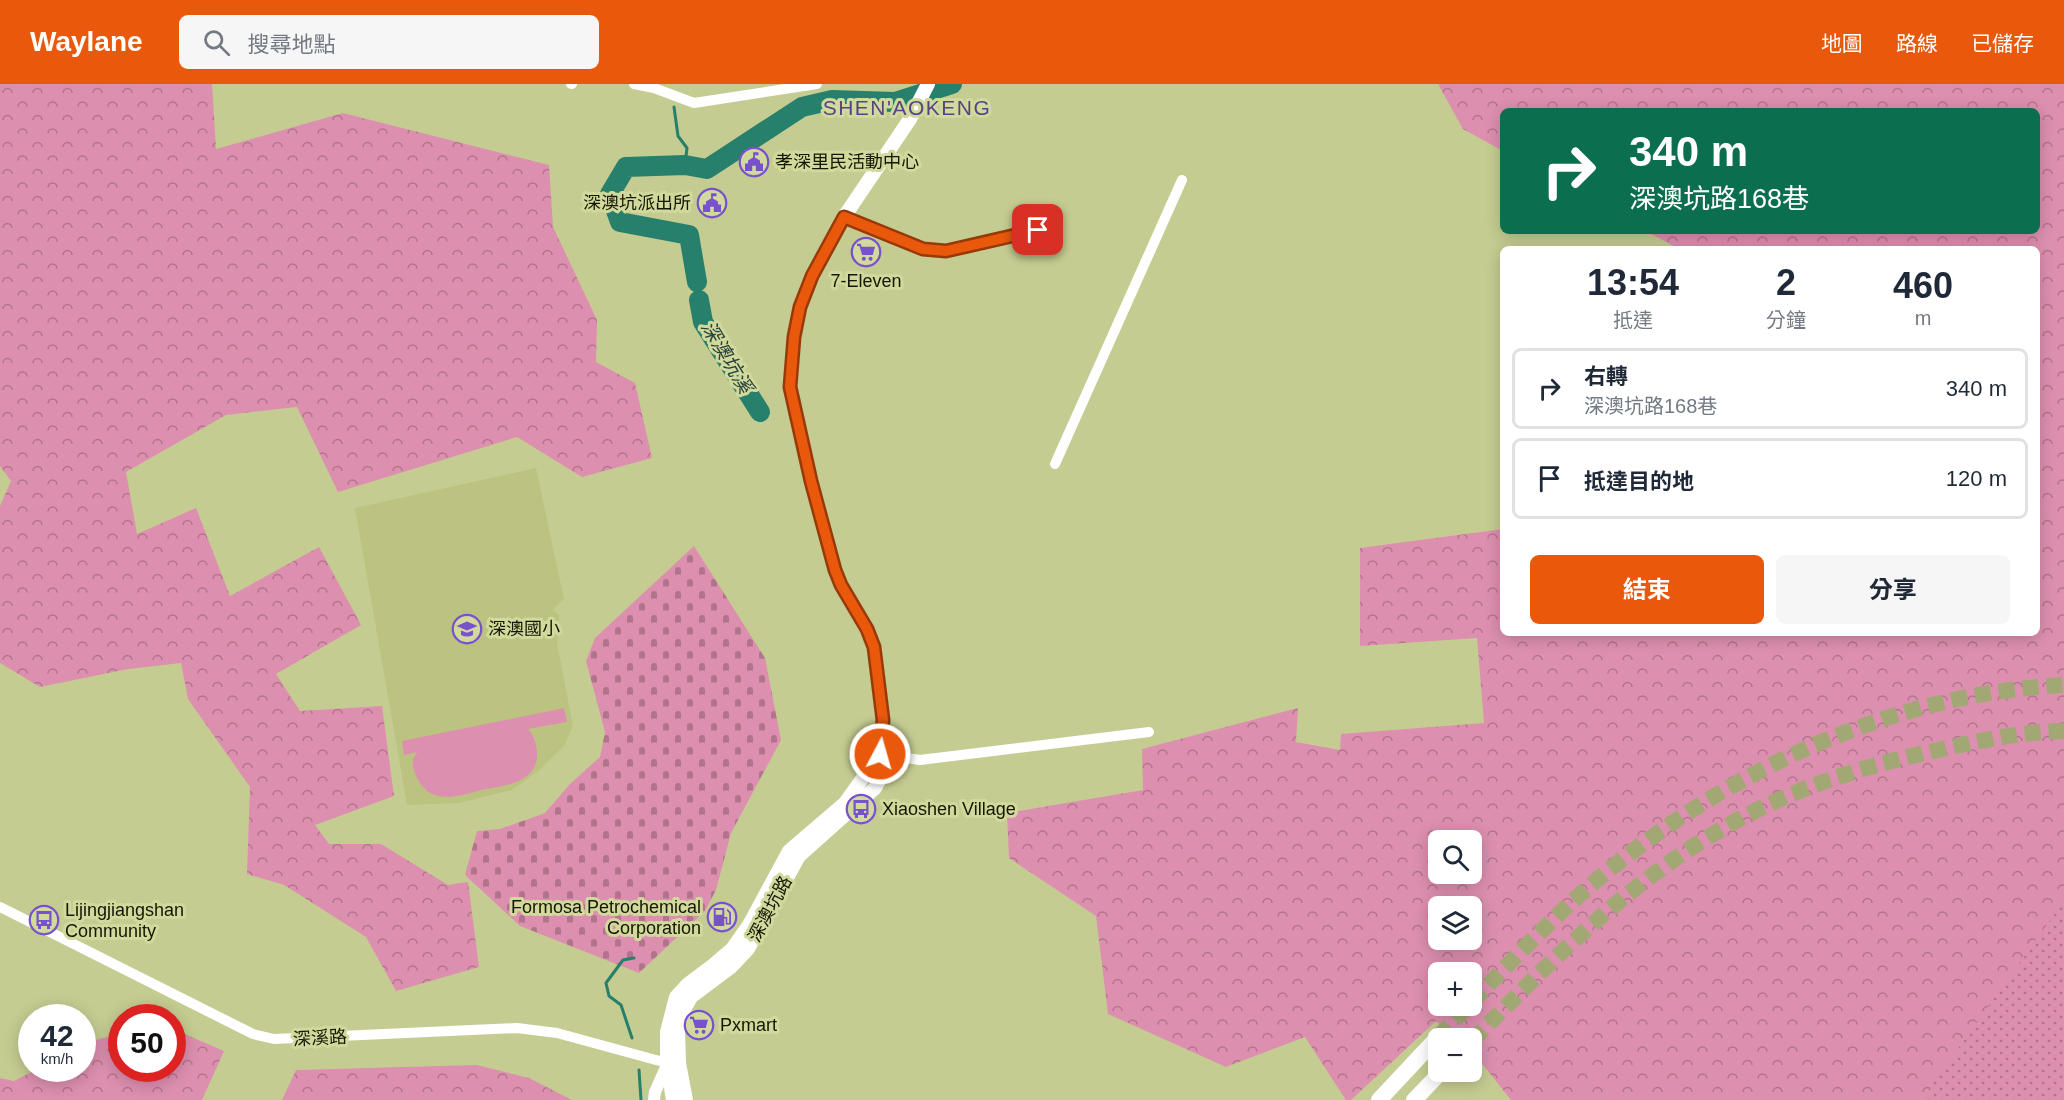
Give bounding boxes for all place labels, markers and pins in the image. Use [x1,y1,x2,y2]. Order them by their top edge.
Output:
public building icon: 孝深里民活動中心 [738,146,770,178]
place label: 孝深里民活動中心 [775,152,919,172]
public building icon: 深澳坑派出所 [696,187,728,219]
place label: 深澳坑派出所 [583,193,691,213]
pin [1012,204,1063,255]
supermarket icon: 7-Eleven [850,236,882,268]
place label: 7-Eleven [830,271,902,291]
school or university icon: 深澳國小 [451,613,483,645]
place label: 深澳國小 [488,619,560,639]
bus stop icon: Xiaoshen Village [845,793,877,825]
place label: Xiaoshen Village [882,799,1016,819]
place label: Formosa Petrochemical Corporation [511,897,701,938]
place label: Lijingjiangshan Community [65,900,184,941]
fuel station icon: Formosa Petrochemical Corporation [706,901,738,933]
bus stop icon: Lijingjiangshan Community [28,904,60,936]
supermarket icon: Pxmart [683,1009,715,1041]
place label: Pxmart [720,1015,777,1035]

